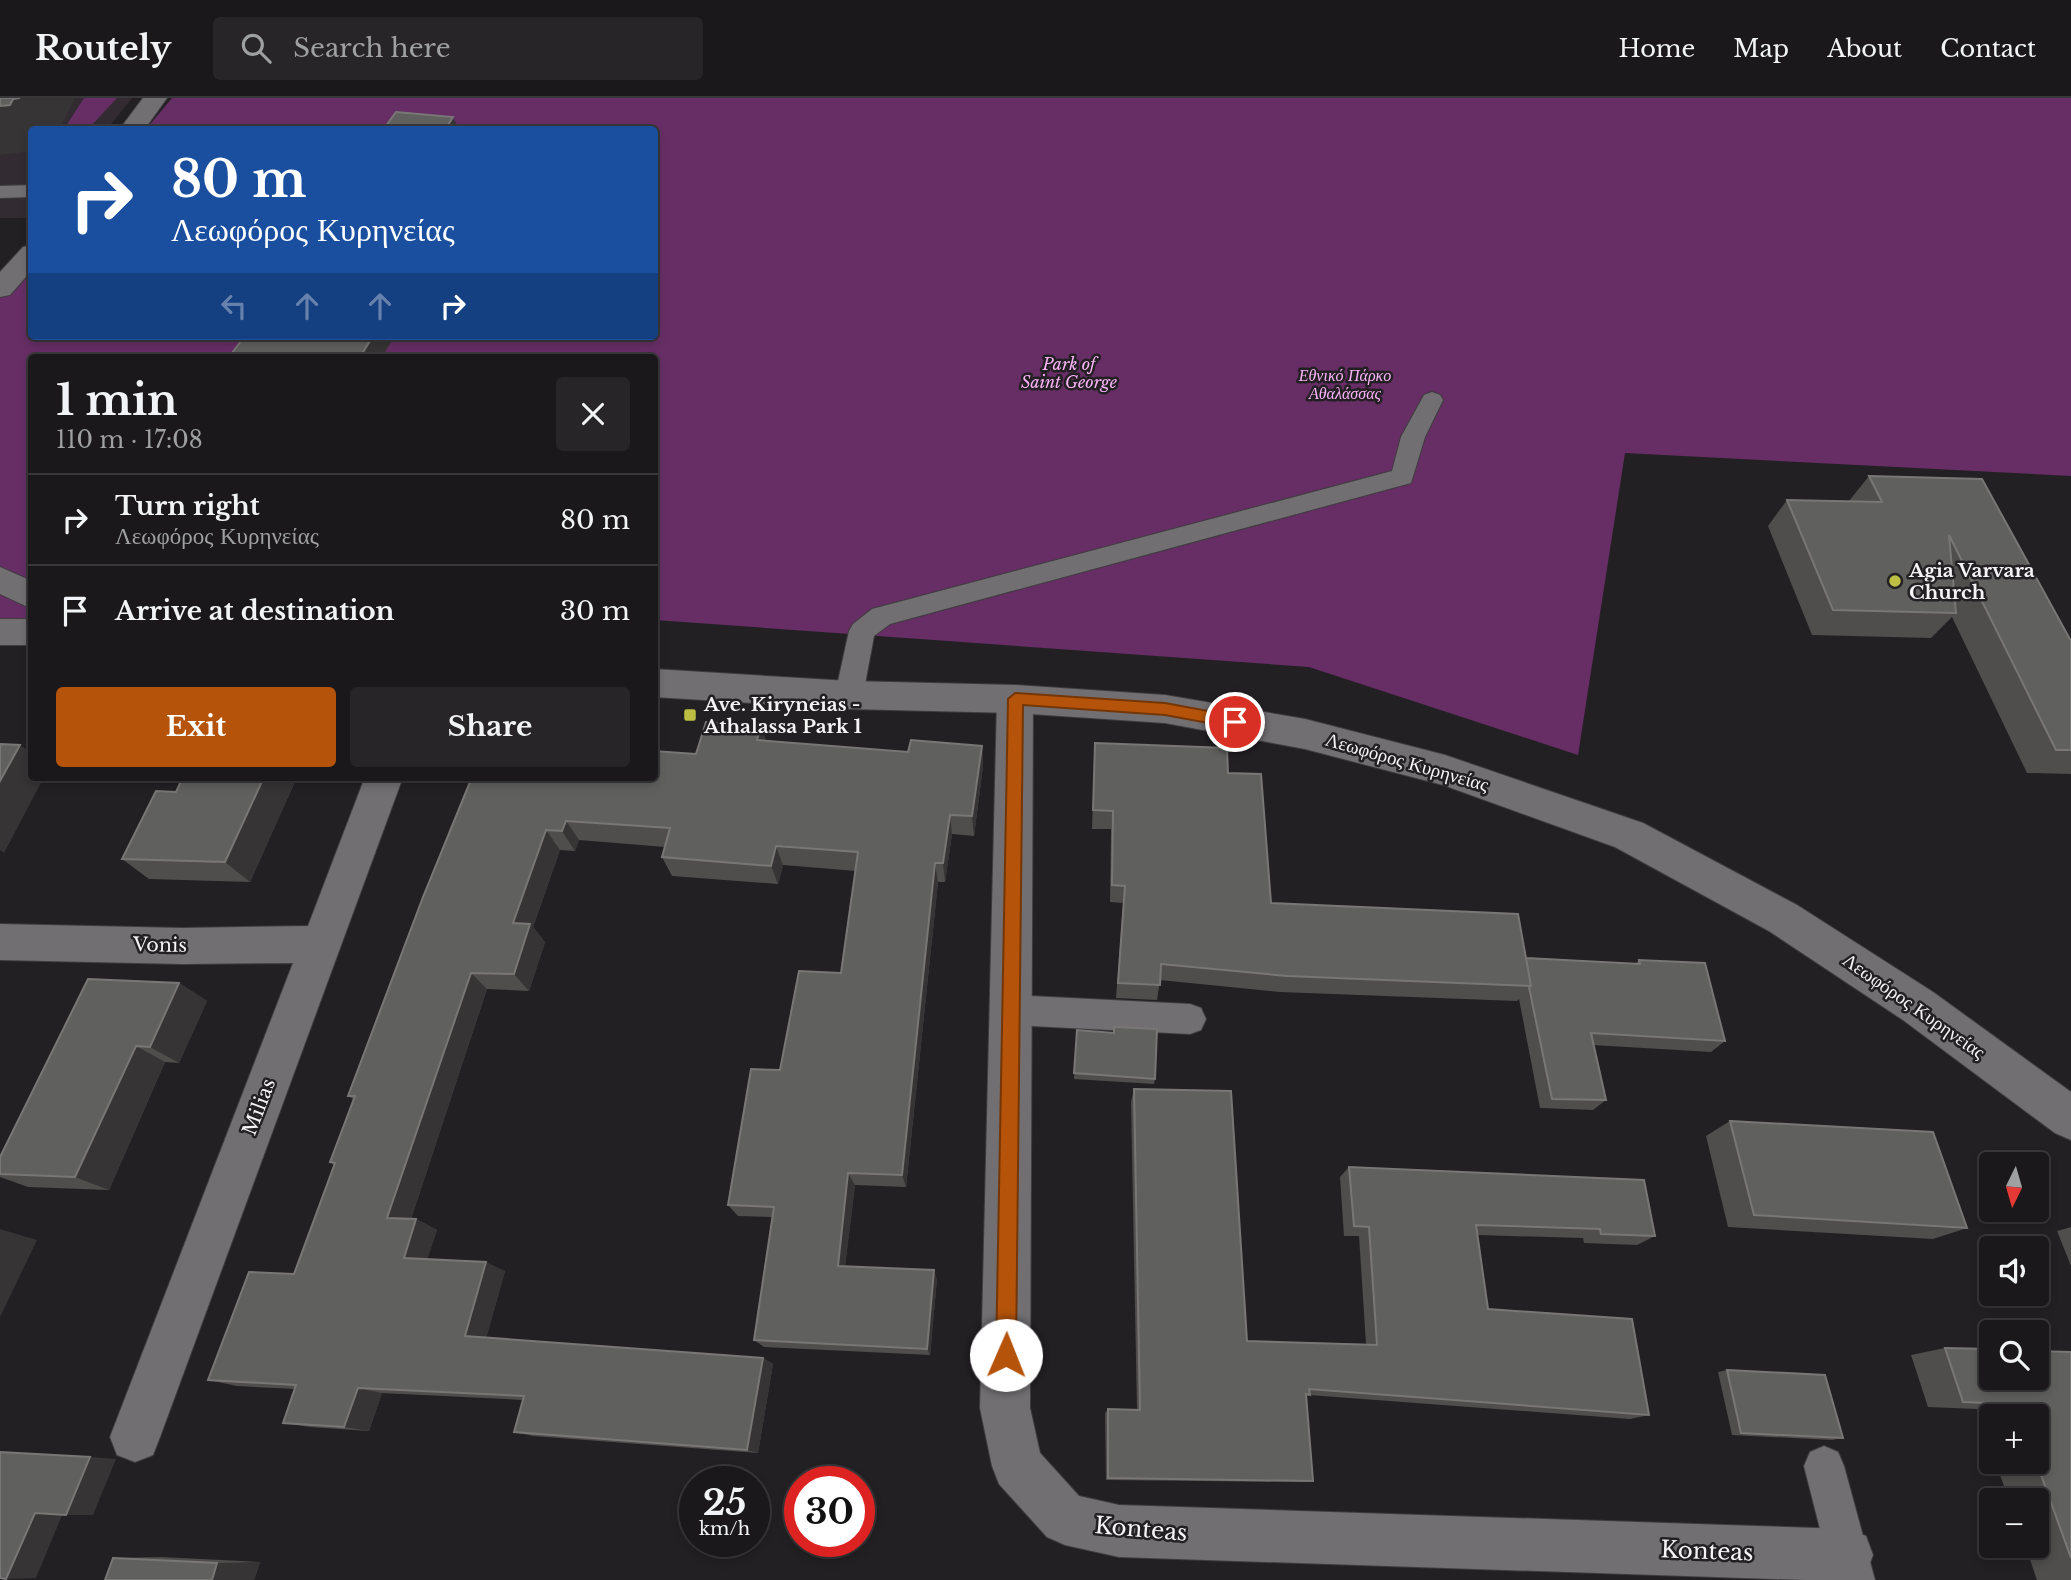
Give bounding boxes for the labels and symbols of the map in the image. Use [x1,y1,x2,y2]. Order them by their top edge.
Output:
park label: Park of Saint George [1021,354,1118,392]
park label: Εθνικό Πάρκο Αθαλάσσας [1298,365,1391,403]
place label: Agia Varvara Church [1908,559,2035,604]
marker: Agia Varvara Church [1887,573,1903,589]
pin [1205,692,1265,752]
place label: Ave. Kiryneias - Athalassa Park 1 [703,693,862,738]
marker: Ave. Kiryneias - Athalassa Park 1 [682,707,698,723]
street label: Λεωφόρος Κυρηνείας [1323,728,1492,796]
street label: Vonis [132,933,187,957]
street label: Λεωφόρος Κυρηνείας [1838,948,1990,1064]
street label: Milias [238,1075,280,1139]
north arrow [1979,1152,2049,1222]
position arrow [969,1318,1043,1392]
speed limit sign: 30 [784,1466,875,1557]
street label: Konteas [1093,1511,1189,1547]
street label: Konteas [1660,1535,1754,1567]

